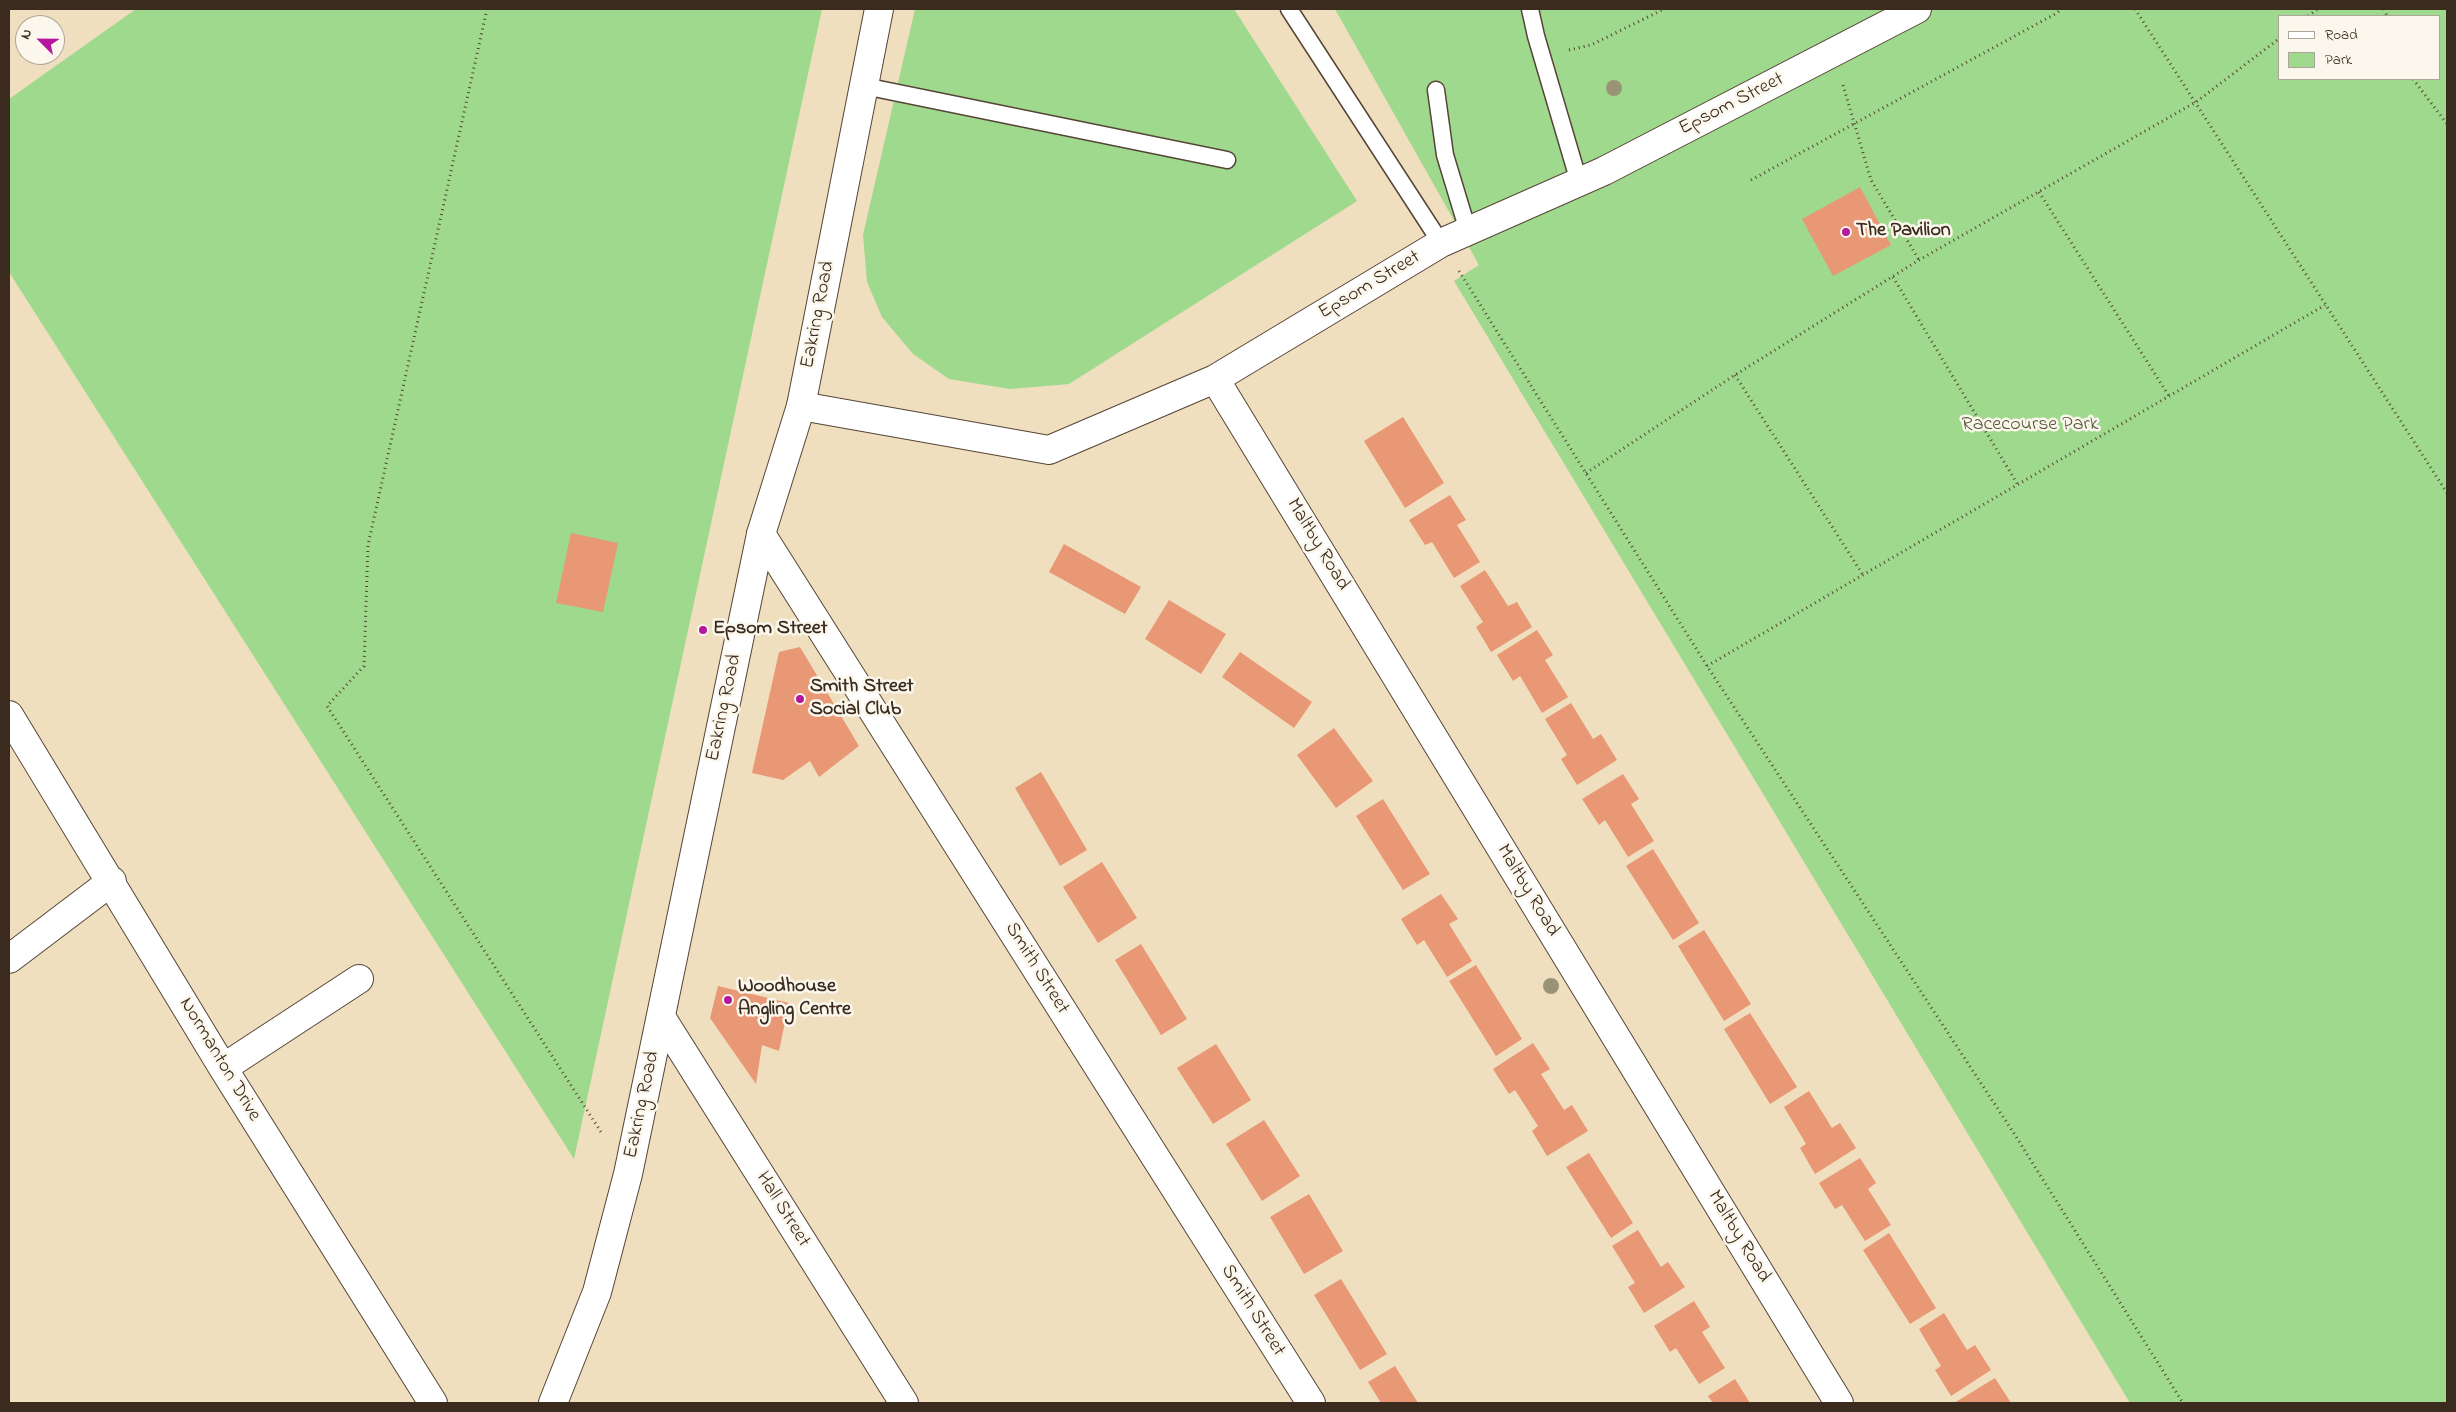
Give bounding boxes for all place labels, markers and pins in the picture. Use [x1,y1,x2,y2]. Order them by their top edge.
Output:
place label: The Pavilion [1856,220,1951,244]
marker: The Pavilion [1840,226,1852,238]
place label: Epsom Street [713,618,827,642]
marker: Epsom Street [697,624,709,636]
place label: Smith Street Social Club [810,676,914,723]
marker: Smith Street Social Club [794,693,806,705]
place label: Woodhouse Angling Centre [738,976,851,1023]
marker: Woodhouse Angling Centre [722,994,734,1006]

